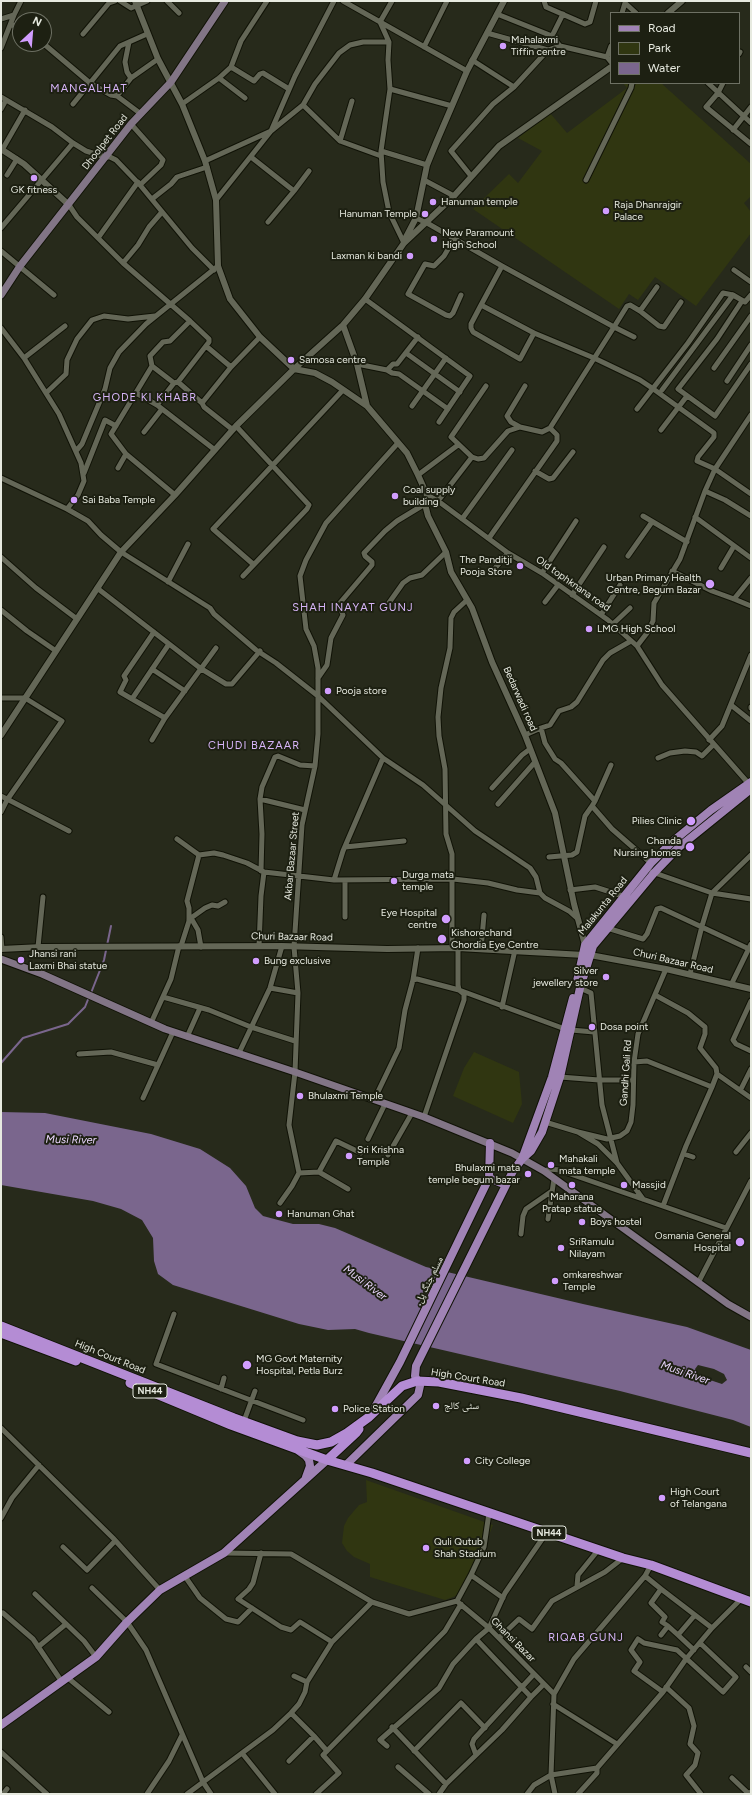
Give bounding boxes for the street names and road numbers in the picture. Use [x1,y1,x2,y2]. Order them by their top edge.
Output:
street label: Dhoolpet Road [80,112,130,172]
street label: Old tophknana road [533,554,613,614]
street label: Bedarwadi road [500,665,540,733]
street label: Akbar Bazaar Street [282,811,302,901]
street label: Malakunta Road [576,875,630,937]
street label: Churi Bazaar Road [251,930,333,944]
street label: Churi Bazaar Road [632,946,714,976]
street label: Gandhi Gali Rd [618,1040,634,1106]
street label: مسلم جنگ پل۔ [412,1255,446,1307]
street label: High Court Road [73,1337,147,1377]
street label: High Court Road [430,1366,506,1390]
road number: NH44 [133,1384,167,1398]
road number: NH44 [532,1526,566,1540]
street label: Ghansi Bazar [488,1615,538,1665]

